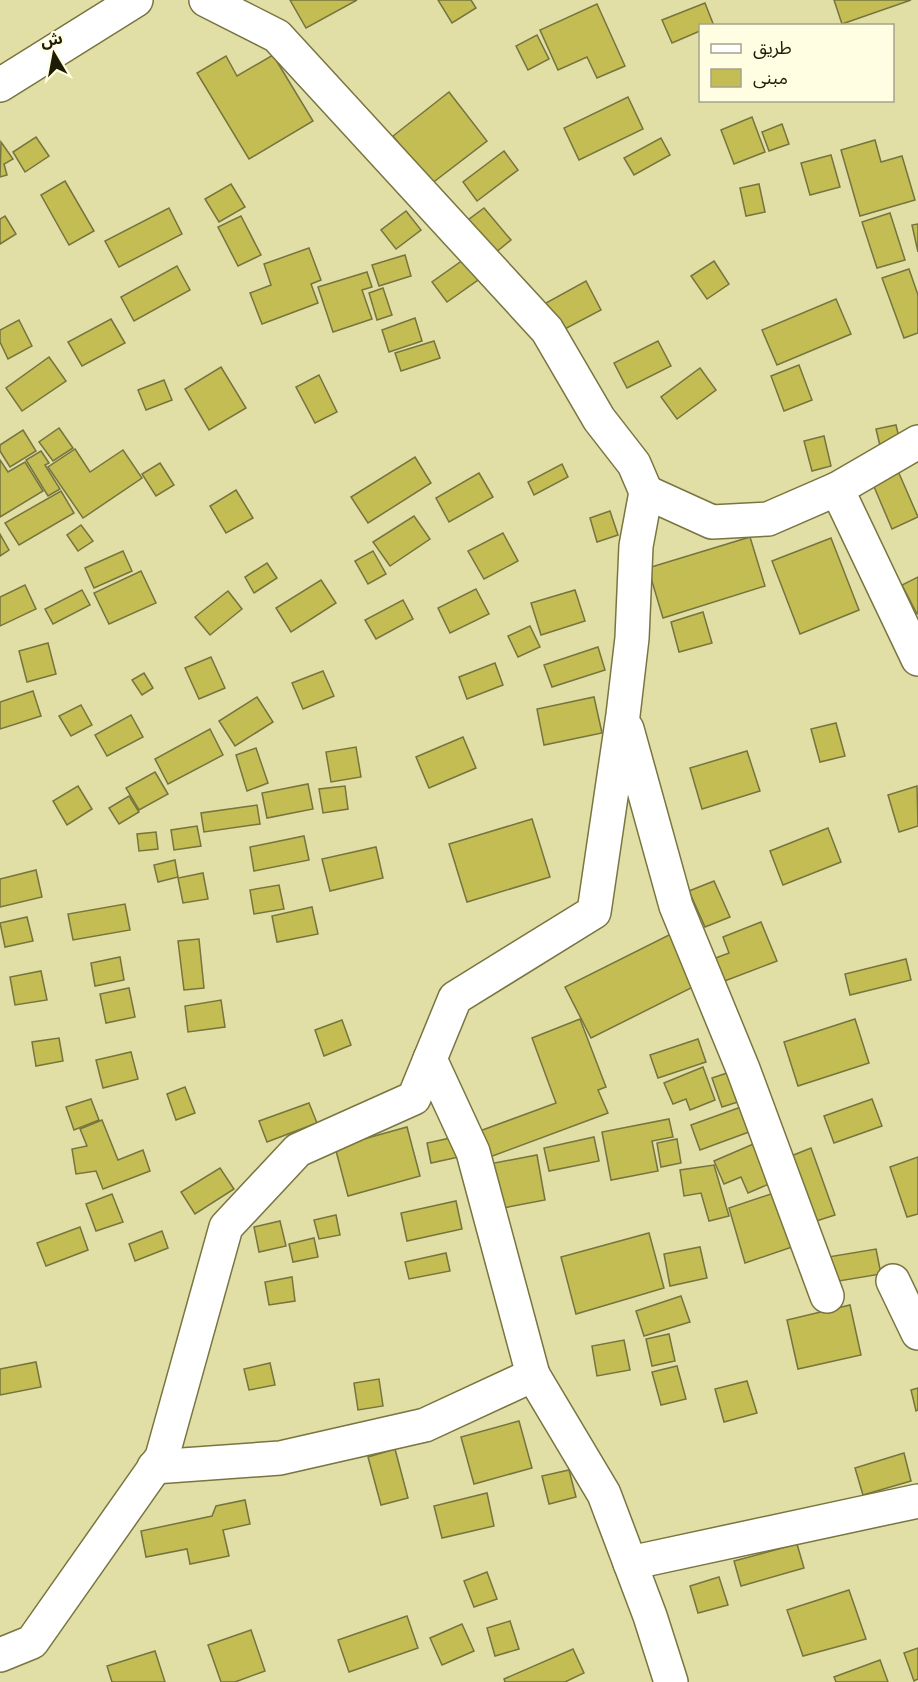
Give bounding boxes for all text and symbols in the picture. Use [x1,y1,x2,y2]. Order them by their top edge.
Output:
north arrow [24,24,84,84]
legend [699,24,894,102]
text: ش [39,27,64,53]
text: طريق [753,36,792,61]
text: مبنى [753,66,788,91]

